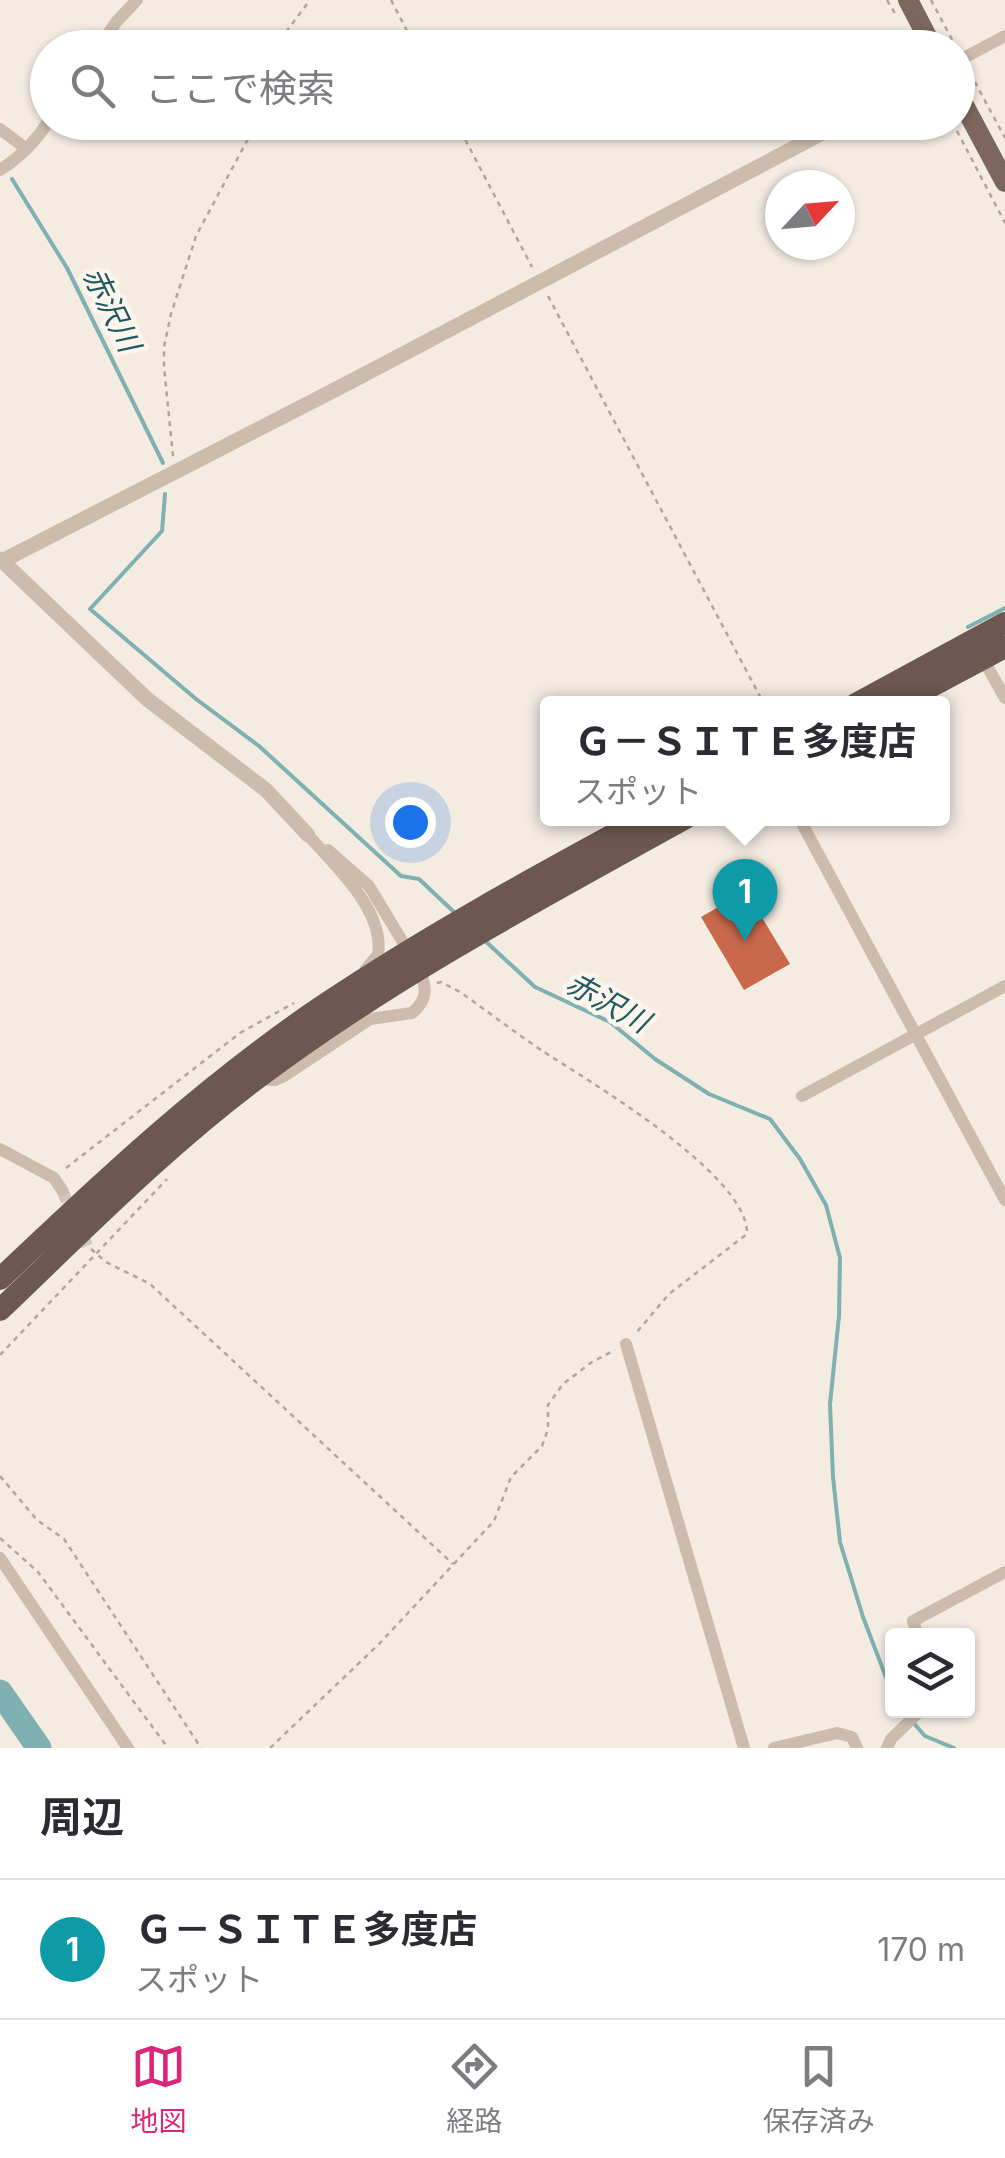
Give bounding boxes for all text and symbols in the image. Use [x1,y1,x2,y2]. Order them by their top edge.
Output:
search box [30,30,975,140]
icon: search [65,58,120,113]
text: ここで検索 [145,65,335,111]
north arrow [765,170,855,260]
water label: 赤沢川 [76,261,149,360]
popup [540,696,950,826]
text: Ｇ－ＳＩＴＥ多度店 [574,718,916,764]
text: スポット [574,772,702,811]
your location [385,797,436,848]
pin: 1 [712,858,778,941]
water label: 赤沢川 [560,964,659,1041]
map controls [885,1628,975,1718]
button: layers [885,1628,975,1718]
text: 周辺 [40,1791,124,1842]
text: Ｇ－ＳＩＴＥ多度店 [135,1906,477,1952]
text: 1 [66,1930,79,1969]
text: 170 m [877,1930,965,1969]
text: スポット [135,1960,263,1999]
tab: 地図 [130,2039,186,2139]
tab: 経路 [446,2039,503,2139]
tab: 保存済み [763,2039,875,2139]

